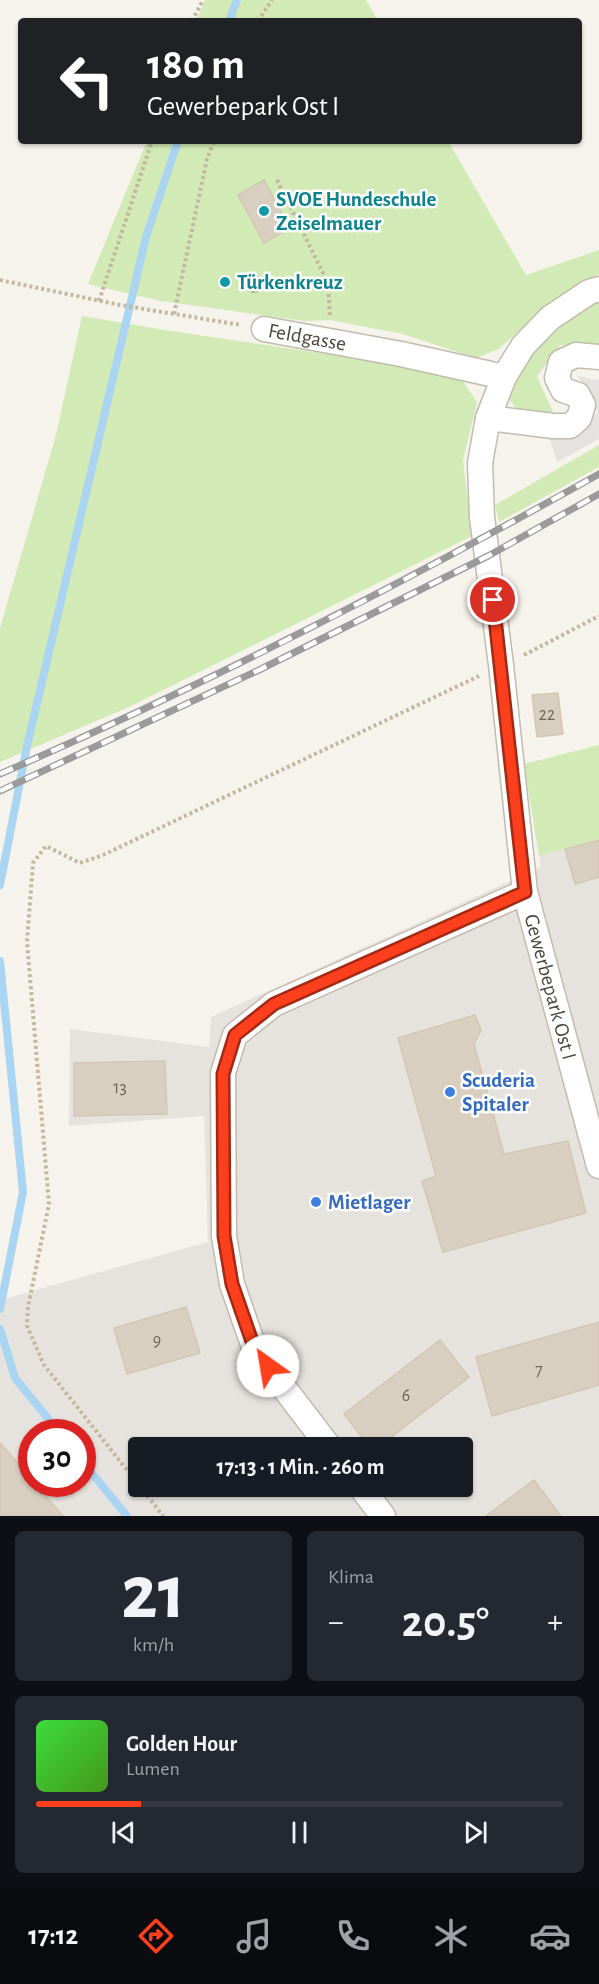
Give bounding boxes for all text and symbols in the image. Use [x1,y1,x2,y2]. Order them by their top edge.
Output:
icon: left [48,42,126,120]
text: 180 m [147,44,245,86]
text: Gewerbepark Ost I [147,93,339,120]
place label: SVOE Hundeschule Zeiselmauer [276,189,437,234]
marker: SVOE Hundeschule Zeiselmauer [257,204,271,218]
place label: Türkenkreuz [237,272,343,293]
marker: Türkenkreuz [218,275,232,289]
street label: Feldgasse [267,319,348,354]
pin [467,574,518,625]
icon: arrive [476,583,509,616]
house number: 22 [539,706,555,724]
street label: Gewerbepark Ost I [521,912,580,1062]
place label: Scuderia Spitaler [462,1070,535,1115]
house number: 13 [113,1079,127,1097]
marker: Scuderia Spitaler [443,1085,457,1099]
place label: Mietlager [328,1192,411,1213]
marker: Mietlager [309,1195,323,1209]
house number: 9 [153,1332,161,1350]
position arrow [236,1334,300,1398]
house number: 7 [535,1362,543,1380]
house number: 6 [402,1387,410,1405]
speed limit sign: 30 [18,1419,96,1497]
text: 17:13 · 1 Min. · 260 m [217,1456,384,1478]
text: 21 [121,1555,186,1633]
text: Klima [328,1567,374,1587]
text: 20.5° [402,1600,489,1645]
text: − [328,1606,344,1639]
text: + [547,1606,563,1639]
text: km/h [133,1635,174,1655]
text: Golden Hour [126,1733,237,1755]
text: Lumen [126,1759,180,1779]
icon: previous [107,1816,140,1849]
icon: pause [283,1816,316,1849]
icon: next [459,1816,492,1849]
icon: directions [135,1915,177,1957]
icon: music [233,1915,275,1957]
icon: phone [332,1915,374,1957]
icon: climate [430,1915,472,1957]
icon: car [529,1915,571,1957]
text: 17:12 [28,1922,78,1949]

